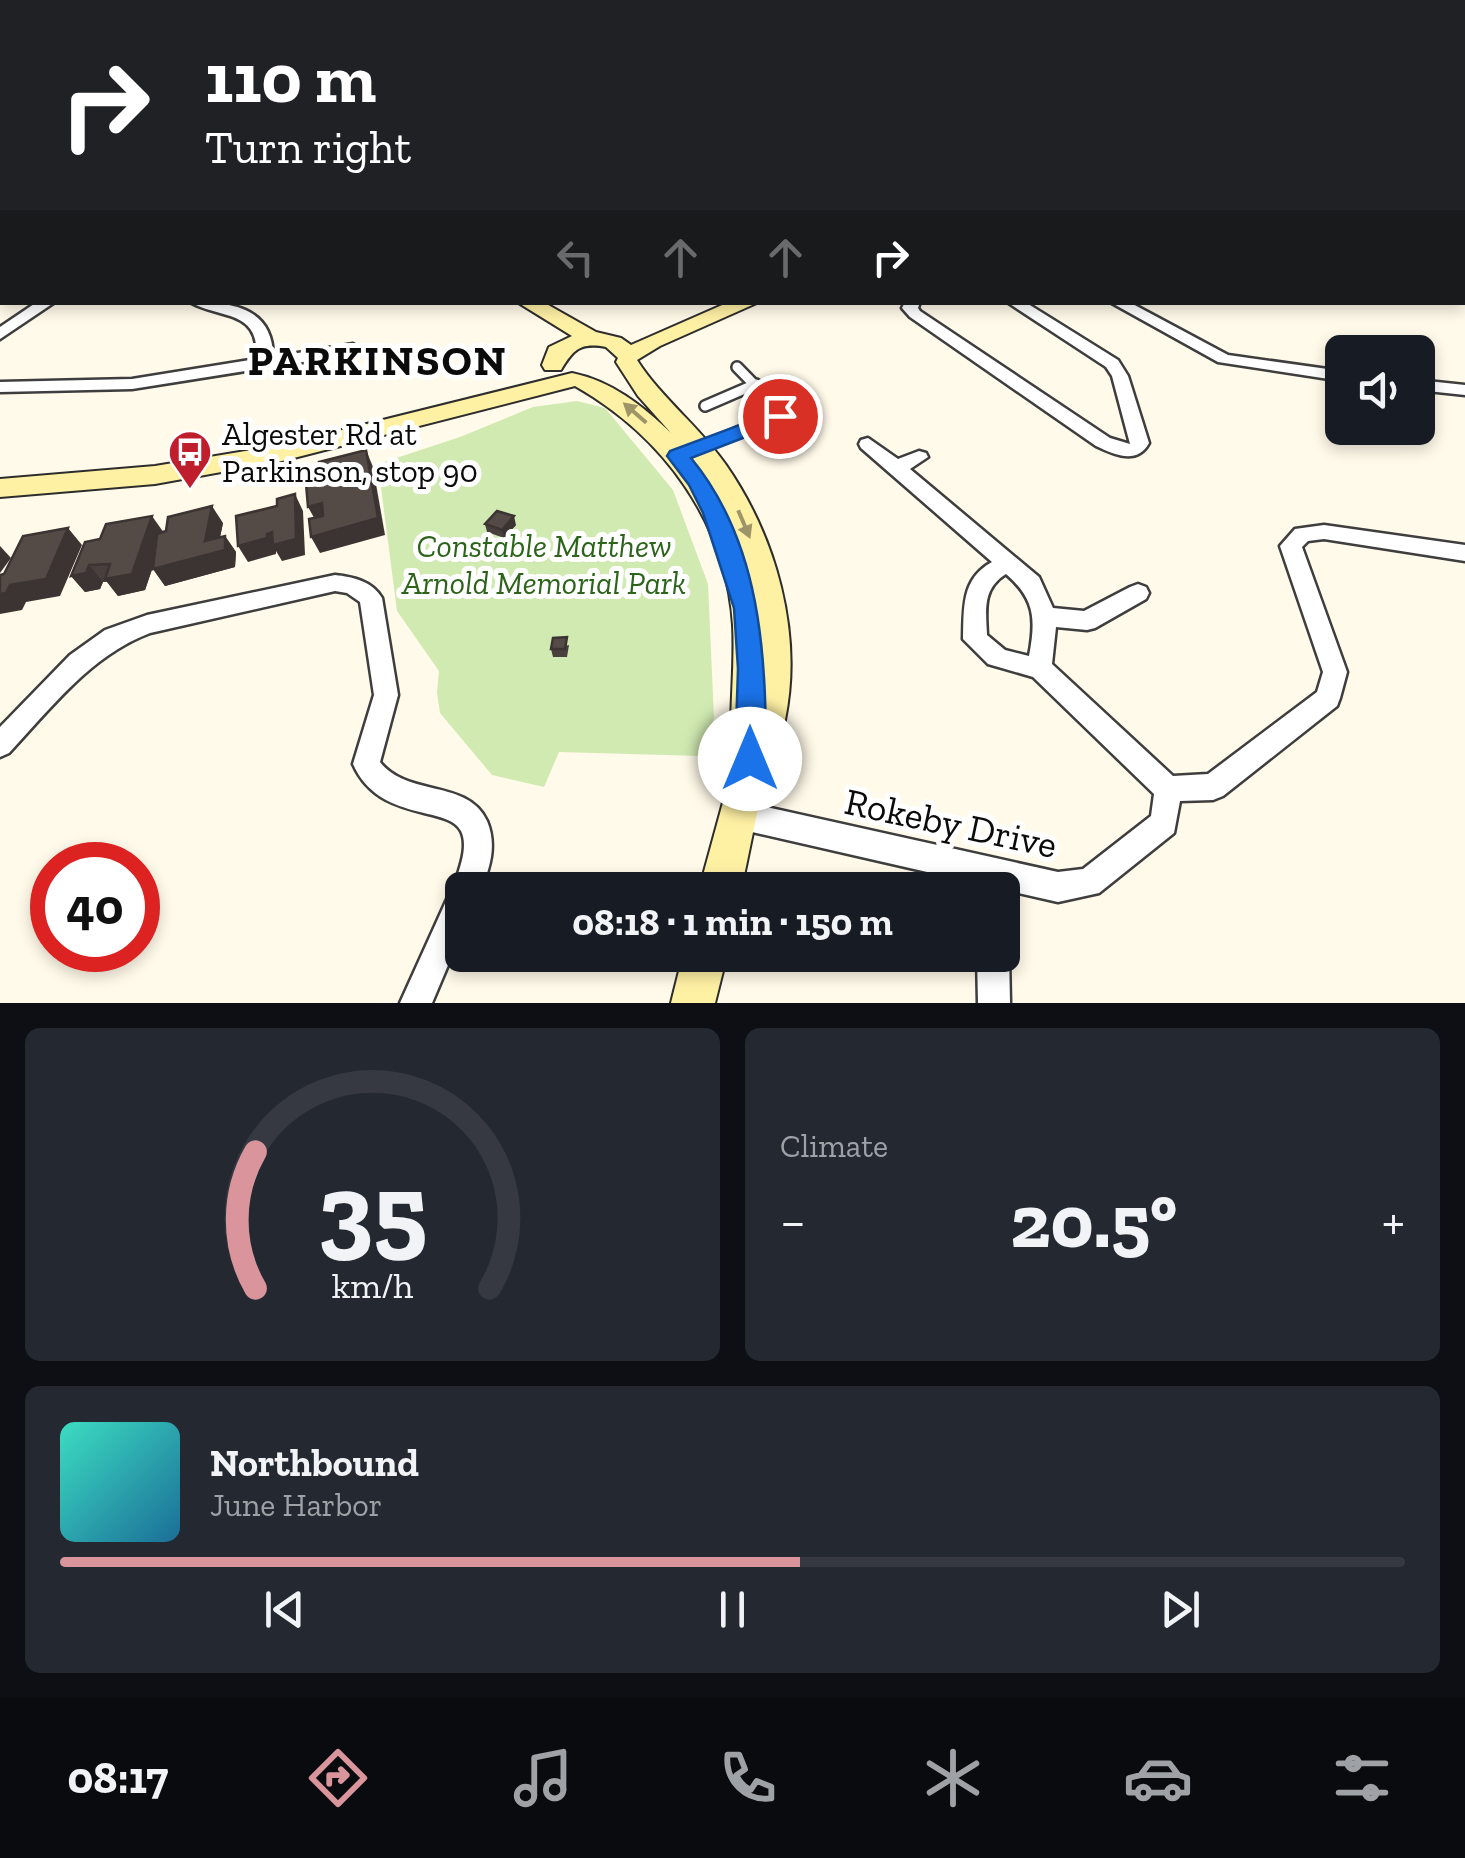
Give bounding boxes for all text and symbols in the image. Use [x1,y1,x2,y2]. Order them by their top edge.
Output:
text: 110 m [205,36,376,120]
icon: right [40,40,170,170]
text: Turn right [205,121,411,175]
icon: left [548,230,603,285]
icon: ahead [653,230,708,285]
icon: ahead [758,230,813,285]
icon: right [863,230,918,285]
district label: PARKINSON [248,335,508,386]
map controls [1325,335,1435,445]
button: sound [1325,335,1435,445]
pin [738,374,823,459]
icon: arrive [753,389,808,444]
one-way arrow [623,402,648,424]
place label: Algester Rd at Parkinson, stop 90 [222,415,478,490]
bus stop icon: Algester Rd at Parkinson, stop 90 [167,429,213,490]
one-way arrow [737,509,753,539]
park label: Constable Matthew Arnold Memorial Park [401,527,686,602]
position arrow [698,707,802,811]
street label: Rokeby Drive [841,778,1061,868]
speed limit sign: 40 [30,842,160,972]
text: 08:18 · 1 min · 150 m [572,899,893,945]
text: Climate [780,1127,888,1165]
text: 35 [318,1148,427,1273]
text: 20.5° [1010,1176,1177,1266]
text: − [780,1188,806,1254]
text: + [1382,1188,1405,1254]
text: km/h [332,1264,413,1307]
text: Northbound [210,1440,419,1486]
text: June Harbor [210,1486,382,1524]
icon: previous [257,1582,312,1637]
icon: pause [705,1582,760,1637]
icon: next [1153,1582,1208,1637]
icon: directions [303,1743,373,1813]
icon: music [508,1743,578,1813]
icon: phone [713,1743,783,1813]
icon: climate [918,1743,988,1813]
icon: car [1123,1743,1193,1813]
icon: filters [1327,1743,1397,1813]
text: 08:17 [67,1751,168,1805]

